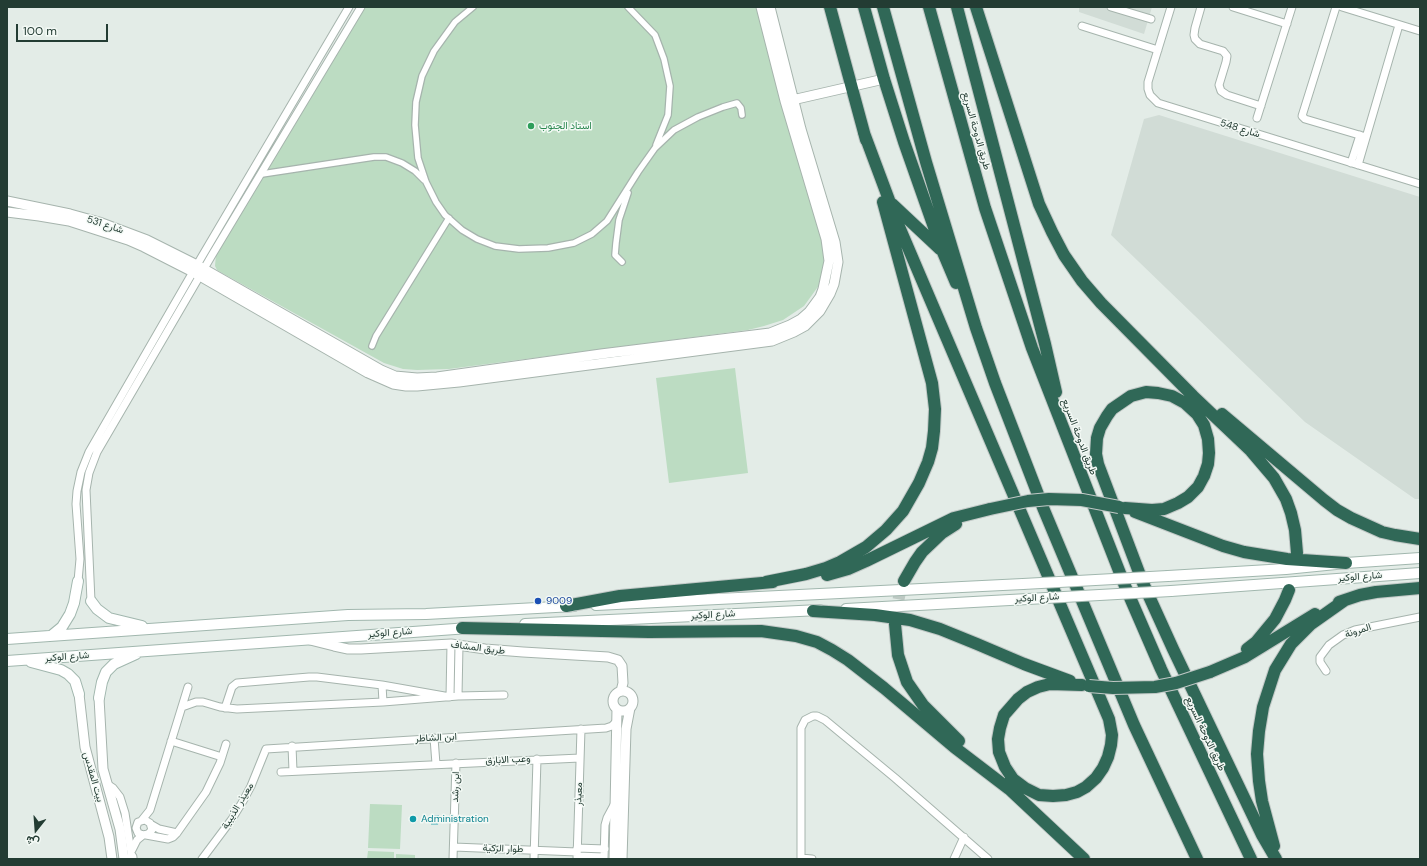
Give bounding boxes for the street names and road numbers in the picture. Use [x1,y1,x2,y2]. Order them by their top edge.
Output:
street label: طريق الدوحة السريع [959,91,993,171]
street label: شارع 548 [1219,117,1261,141]
street label: شارع 531 [85,213,125,237]
street label: طريق الدوحة السريع [1059,397,1099,477]
street label: شارع الوكير [1337,569,1383,585]
street label: شارع الوكير [1014,591,1060,605]
street label: شارع الوكير [690,608,736,622]
street label: المرونة [1343,621,1373,641]
street label: شارع الوكير [367,625,413,641]
street label: طريق المشاف [450,639,506,657]
street label: شارع الوكير [44,649,90,665]
street label: طريق الدوحة السريع [1183,695,1227,773]
street label: ابن الشاطر [415,731,457,745]
street label: بيت المقدس [80,751,106,803]
street label: وعب الابارق [485,753,531,767]
street label: ابن رشد [449,771,463,803]
street label: معيذر الذيبية [219,781,257,831]
street label: معيذر [573,782,585,806]
street label: طوار الرّكية [482,842,524,856]

